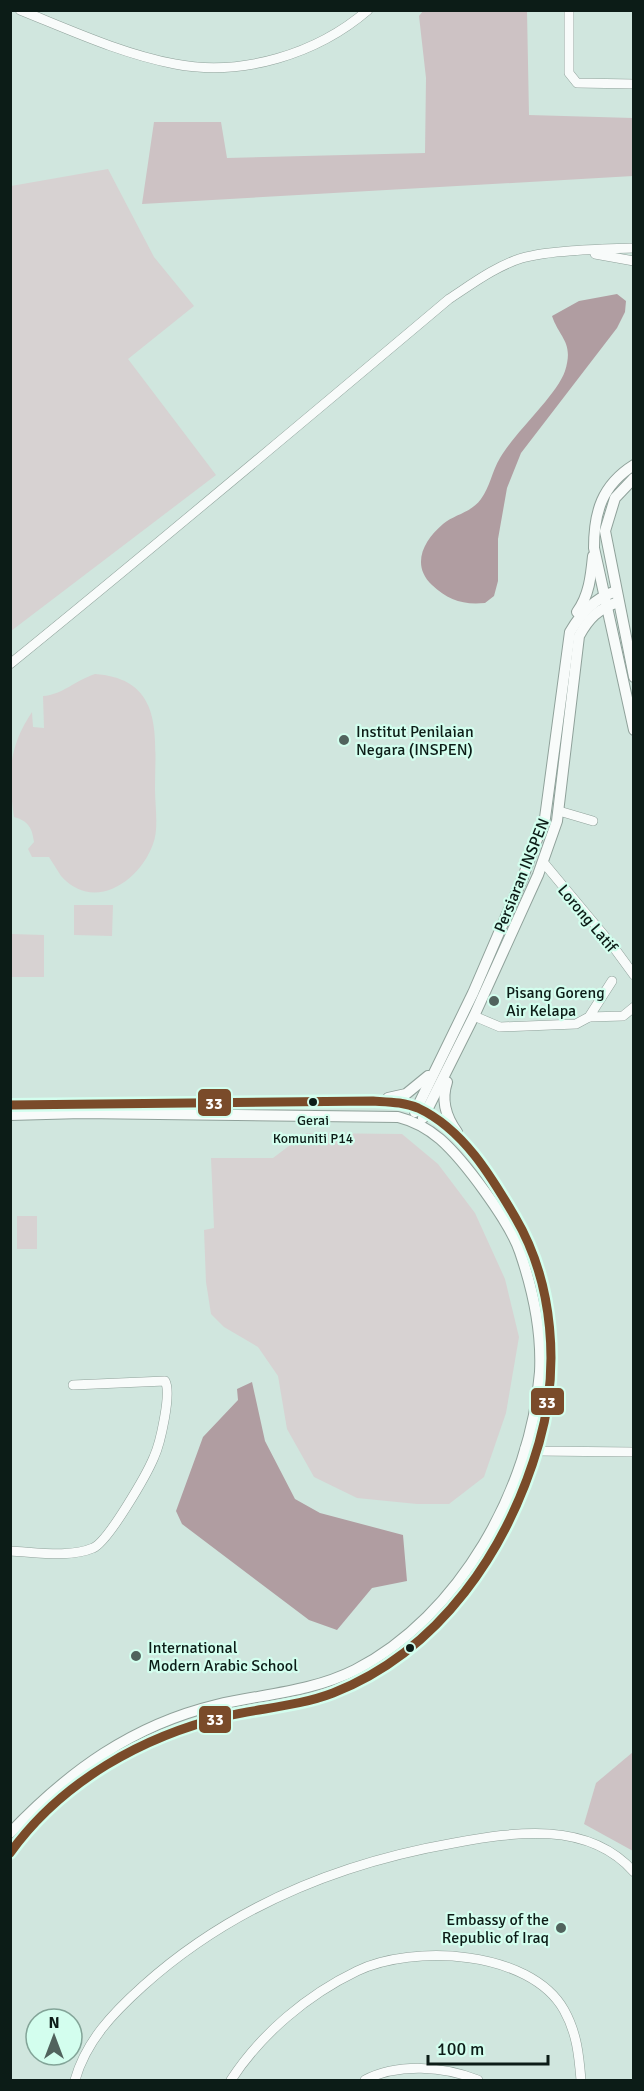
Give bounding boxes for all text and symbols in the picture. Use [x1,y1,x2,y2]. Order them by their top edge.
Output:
place label: Institut Penilaian Negara (INSPEN) [356,722,474,760]
marker: Institut Penilaian Negara (INSPEN) [337,733,351,747]
street label: Persiaran INSPEN [490,815,554,935]
street label: Lorong Latif [553,881,622,957]
place label: Pisang Goreng Air Kelapa [506,983,605,1021]
marker: Pisang Goreng Air Kelapa [487,994,501,1008]
line badge: 33 [197,1088,232,1117]
text: 33 [205,1094,223,1114]
marker: Gerai Komuniti P14 [307,1096,319,1108]
place label: Gerai Komuniti P14 [273,1112,354,1147]
line badge: 33 [530,1387,565,1416]
text: 33 [538,1393,556,1413]
place label: International Modern Arabic School [148,1638,298,1676]
unlabelled marker [404,1642,416,1654]
marker: International Modern Arabic School [129,1649,143,1663]
line badge: 33 [198,1705,232,1734]
text: 33 [206,1710,224,1730]
place label: Embassy of the Republic of Iraq [442,1910,549,1948]
marker: Embassy of the Republic of Iraq [554,1921,568,1935]
north arrow [24,2007,84,2067]
text: N [48,2013,60,2033]
scale bar [428,2028,548,2066]
text: 100 m [437,2038,484,2060]

